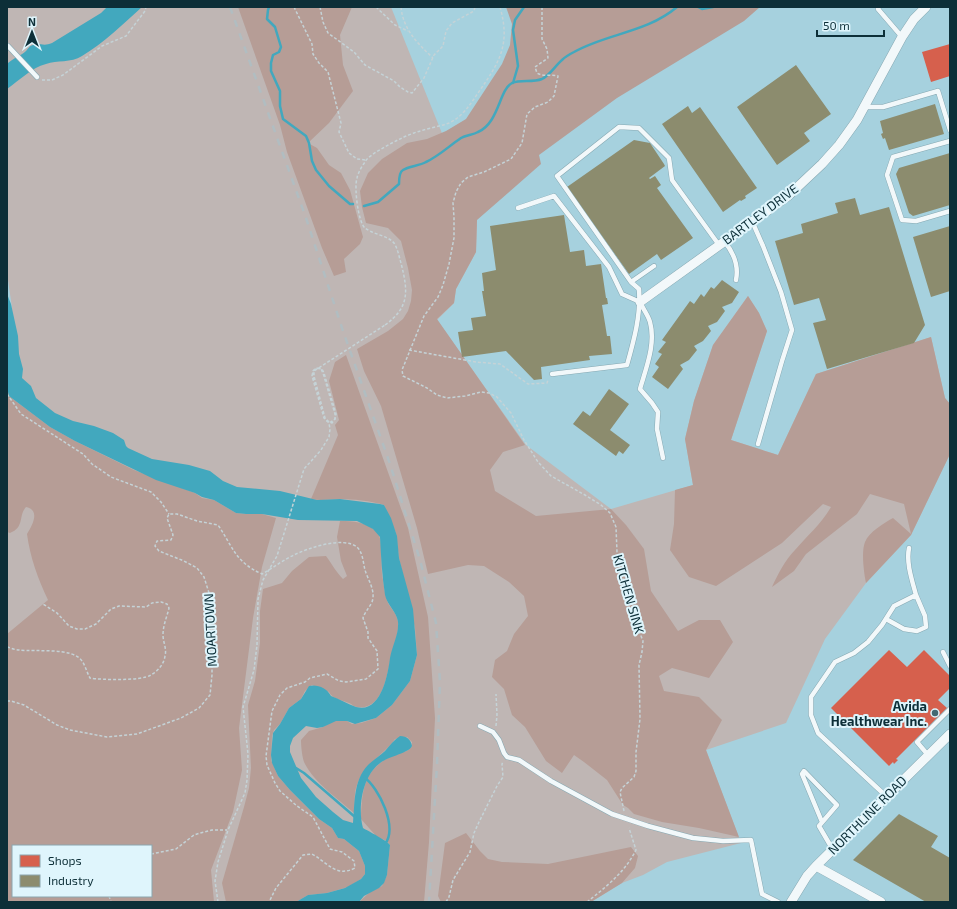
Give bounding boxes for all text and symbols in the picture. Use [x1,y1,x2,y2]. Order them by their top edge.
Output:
north arrow [12,12,52,52]
scale bar [817,12,884,38]
text: N [28,15,36,28]
text: 50 m [823,18,850,32]
street label: BARTLEY DRIVE [719,180,801,248]
street label: KITCHEN SINK [610,553,648,636]
street label: MOARTOWN [200,593,220,667]
place label: Avida Healthwear Inc. [831,698,927,729]
marker: Avida Healthwear Inc. [930,708,940,718]
street label: NORTHLINE ROAD [824,772,910,858]
legend [12,845,152,897]
text: Shops [48,853,82,867]
text: Industry [48,873,94,887]

